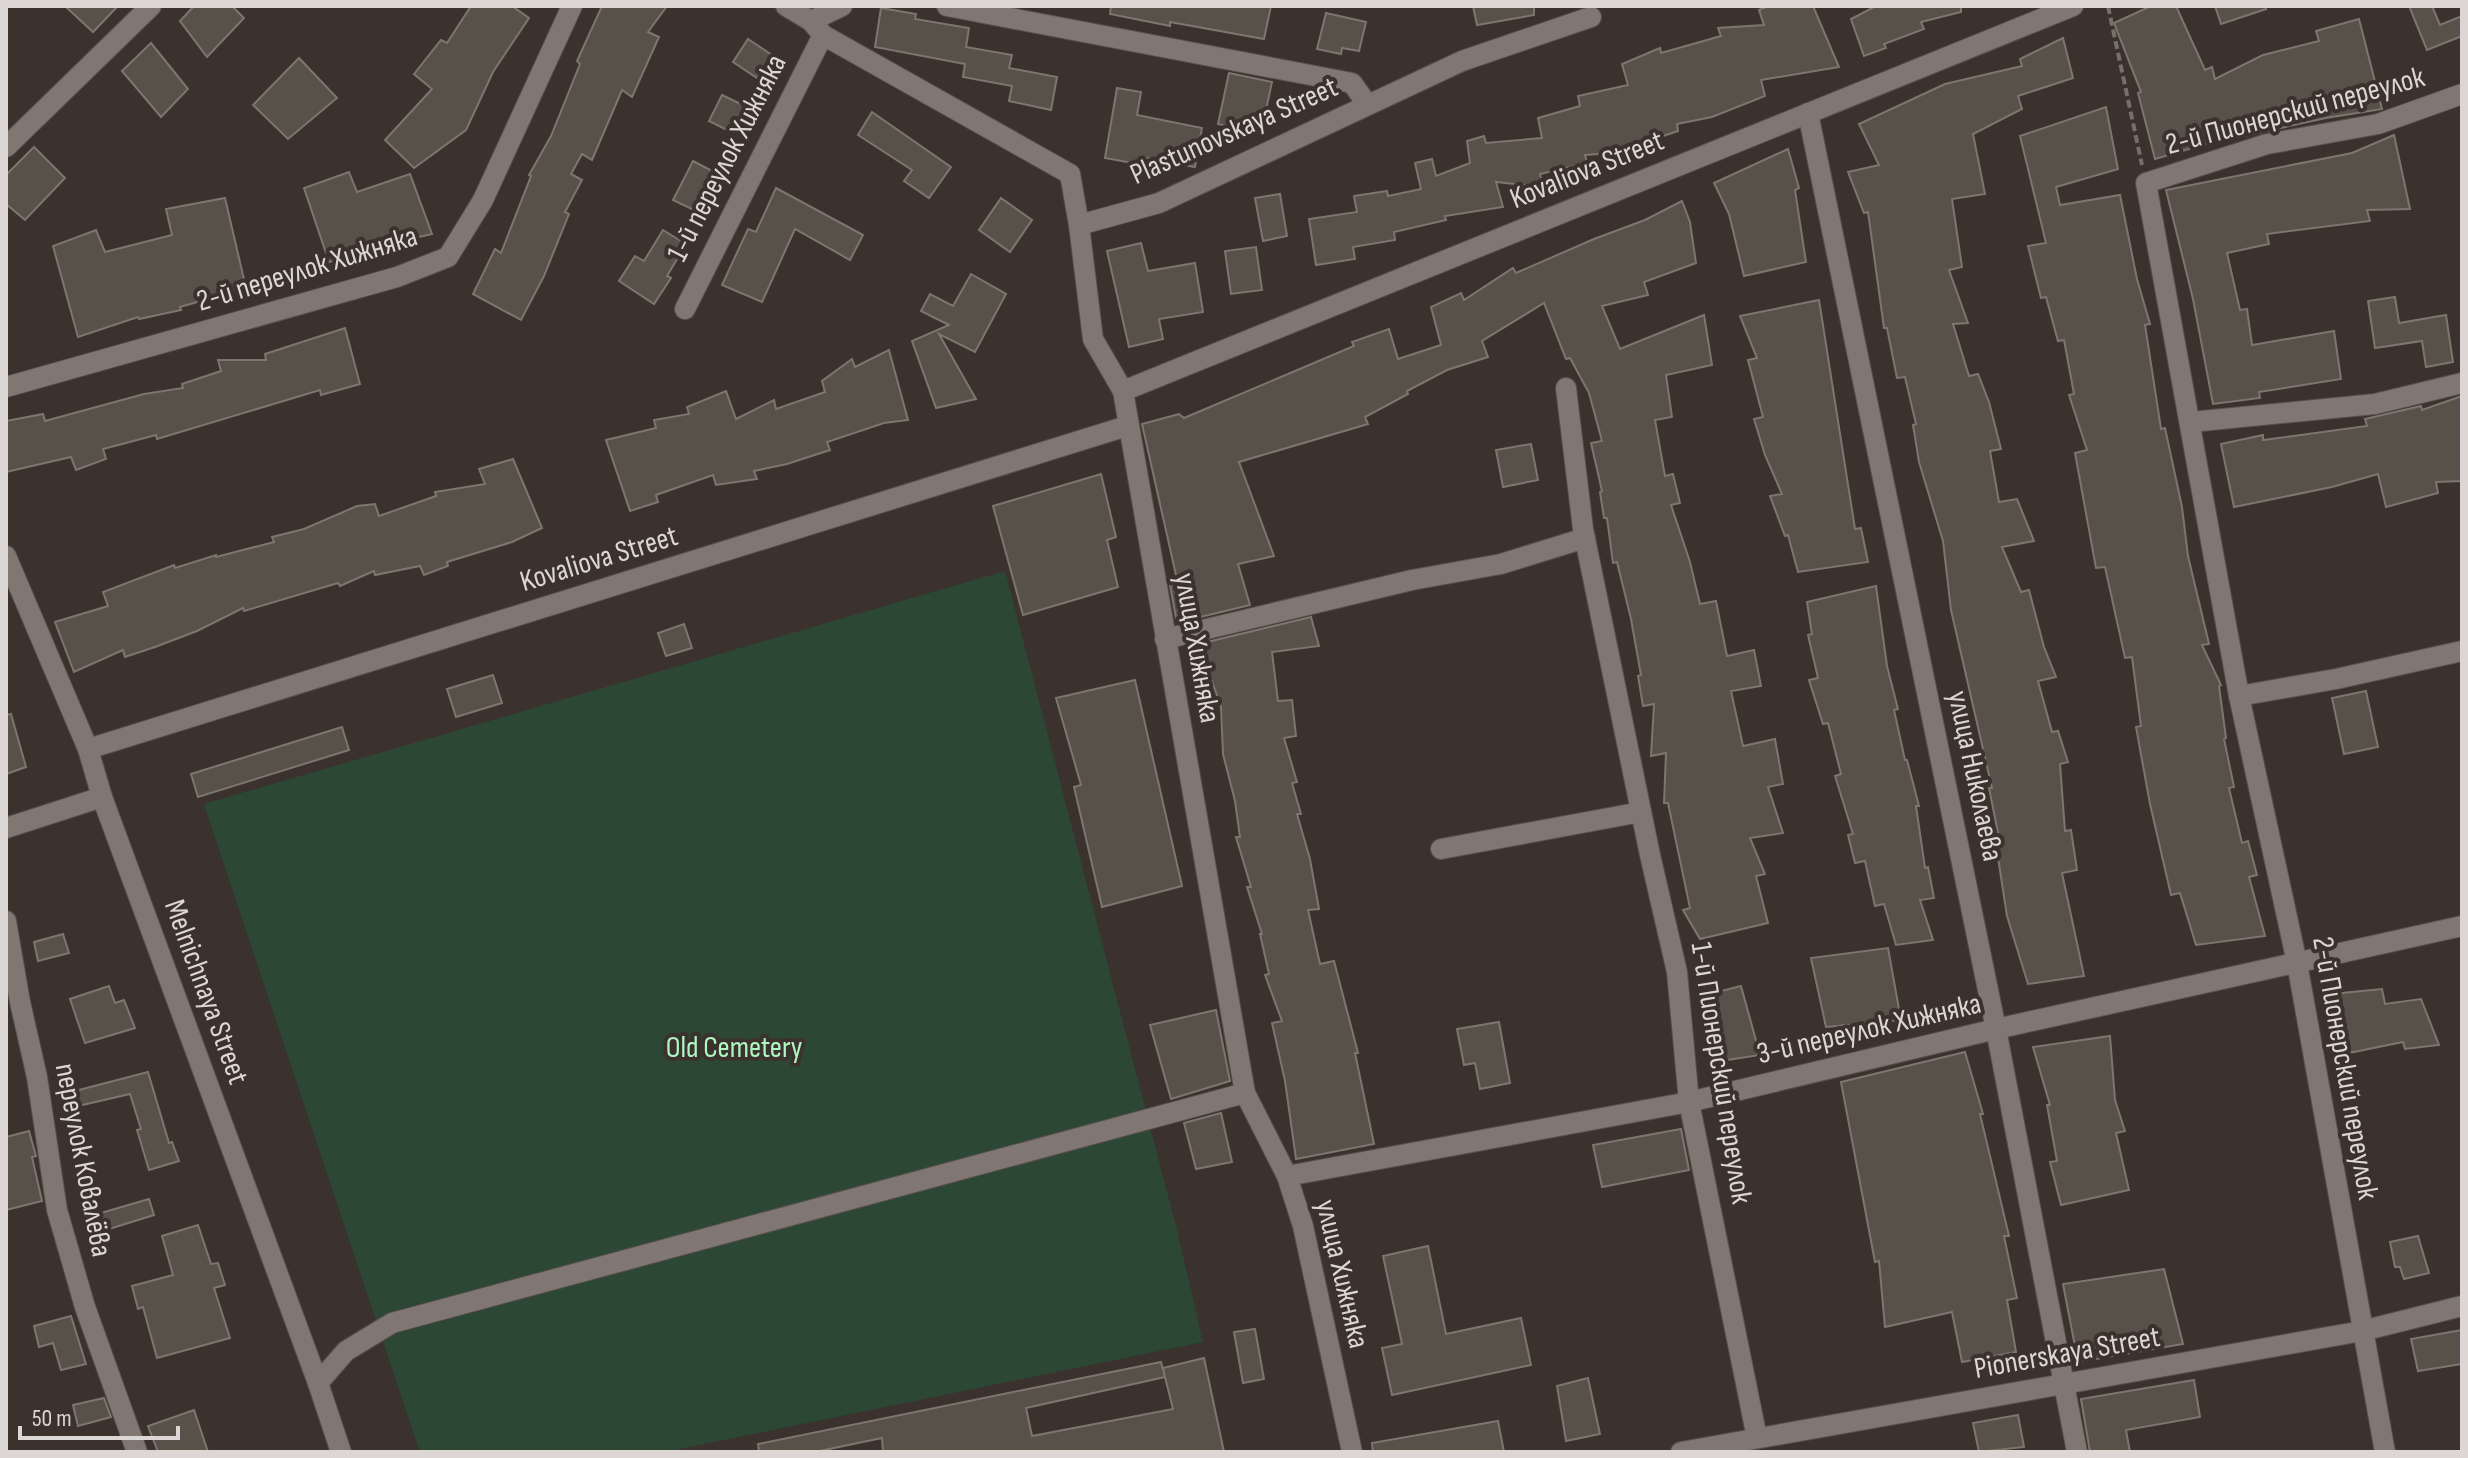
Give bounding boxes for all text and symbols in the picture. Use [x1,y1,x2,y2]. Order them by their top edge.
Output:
street label: 1-й переулок Хижняка [659,49,795,267]
street label: 2-й Пионерский переулок [2162,59,2429,163]
street label: Plastunovskaya Street [1125,69,1343,193]
street label: Kovaliova Street [1505,123,1669,217]
street label: 2-й переулок Хижняка [192,218,422,320]
street label: Kovaliova Street [516,518,682,600]
street label: улица Хижняка [1166,570,1228,726]
street label: улица Николаева [1939,688,2011,864]
street label: Melnichnaya Street [156,895,256,1089]
street label: 2-й Пионерский переулок [2304,934,2386,1203]
street label: 1-й Пионерский переулок [1683,940,1760,1207]
street label: 3-й переулок Хижняка [1753,986,1985,1072]
park label: Old Cemetery [666,1030,803,1066]
street label: переулок Ковалёва [47,1060,119,1260]
street label: улица Хижняка [1307,1196,1377,1352]
street label: Pionerskaya Street [1971,1319,2163,1387]
scale bar [20,1390,178,1440]
text: 50 m [32,1404,72,1433]

